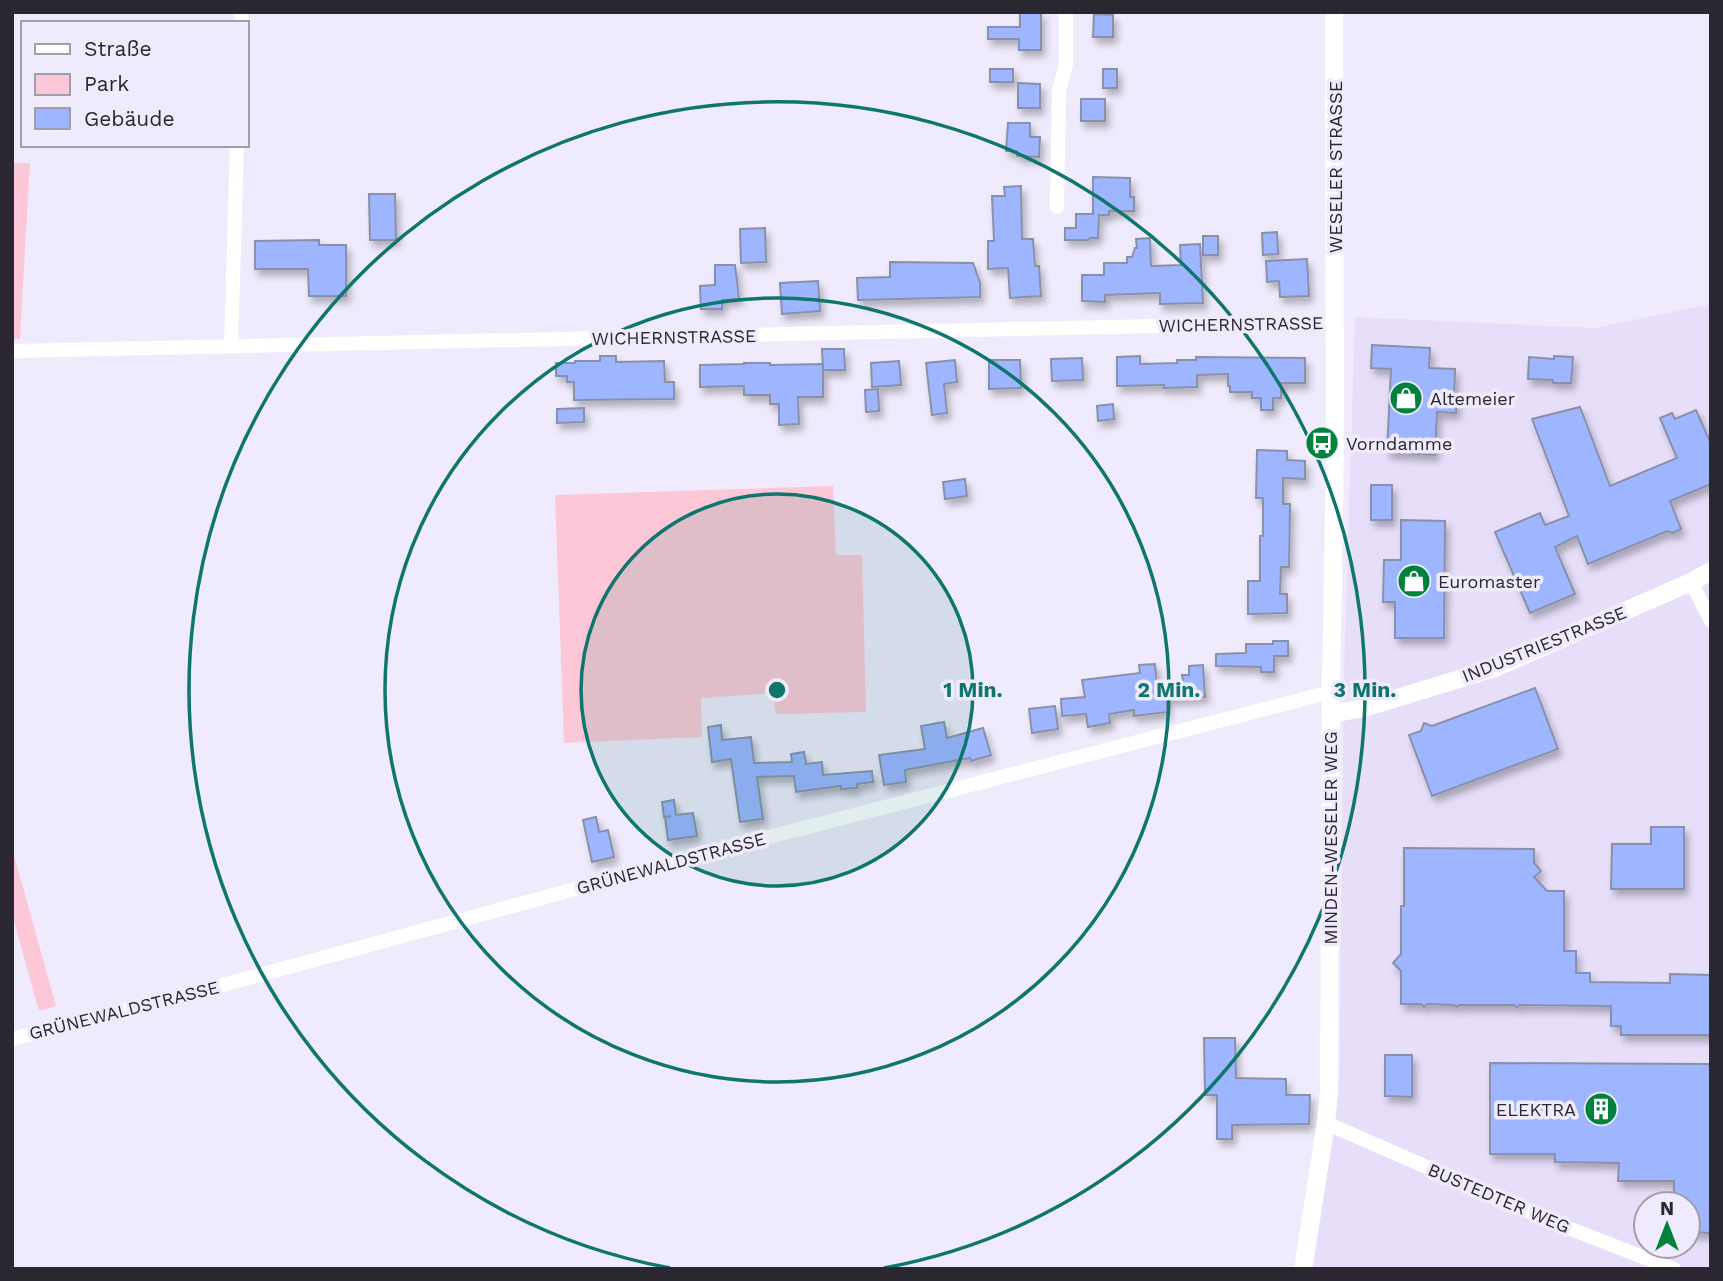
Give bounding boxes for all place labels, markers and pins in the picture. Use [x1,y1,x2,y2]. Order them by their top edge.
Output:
shop icon: Altemeier [1387,379,1425,417]
place label: Altemeier [1430,388,1515,409]
bus stop icon: Vorndamme [1303,424,1341,462]
place label: Vorndamme [1346,433,1452,454]
shop icon: Euromaster [1395,562,1433,600]
place label: Euromaster [1438,571,1540,592]
centre of rings [765,678,789,702]
building icon: ELEKTRA [1582,1090,1620,1128]
place label: ELEKTRA [1496,1099,1576,1120]

